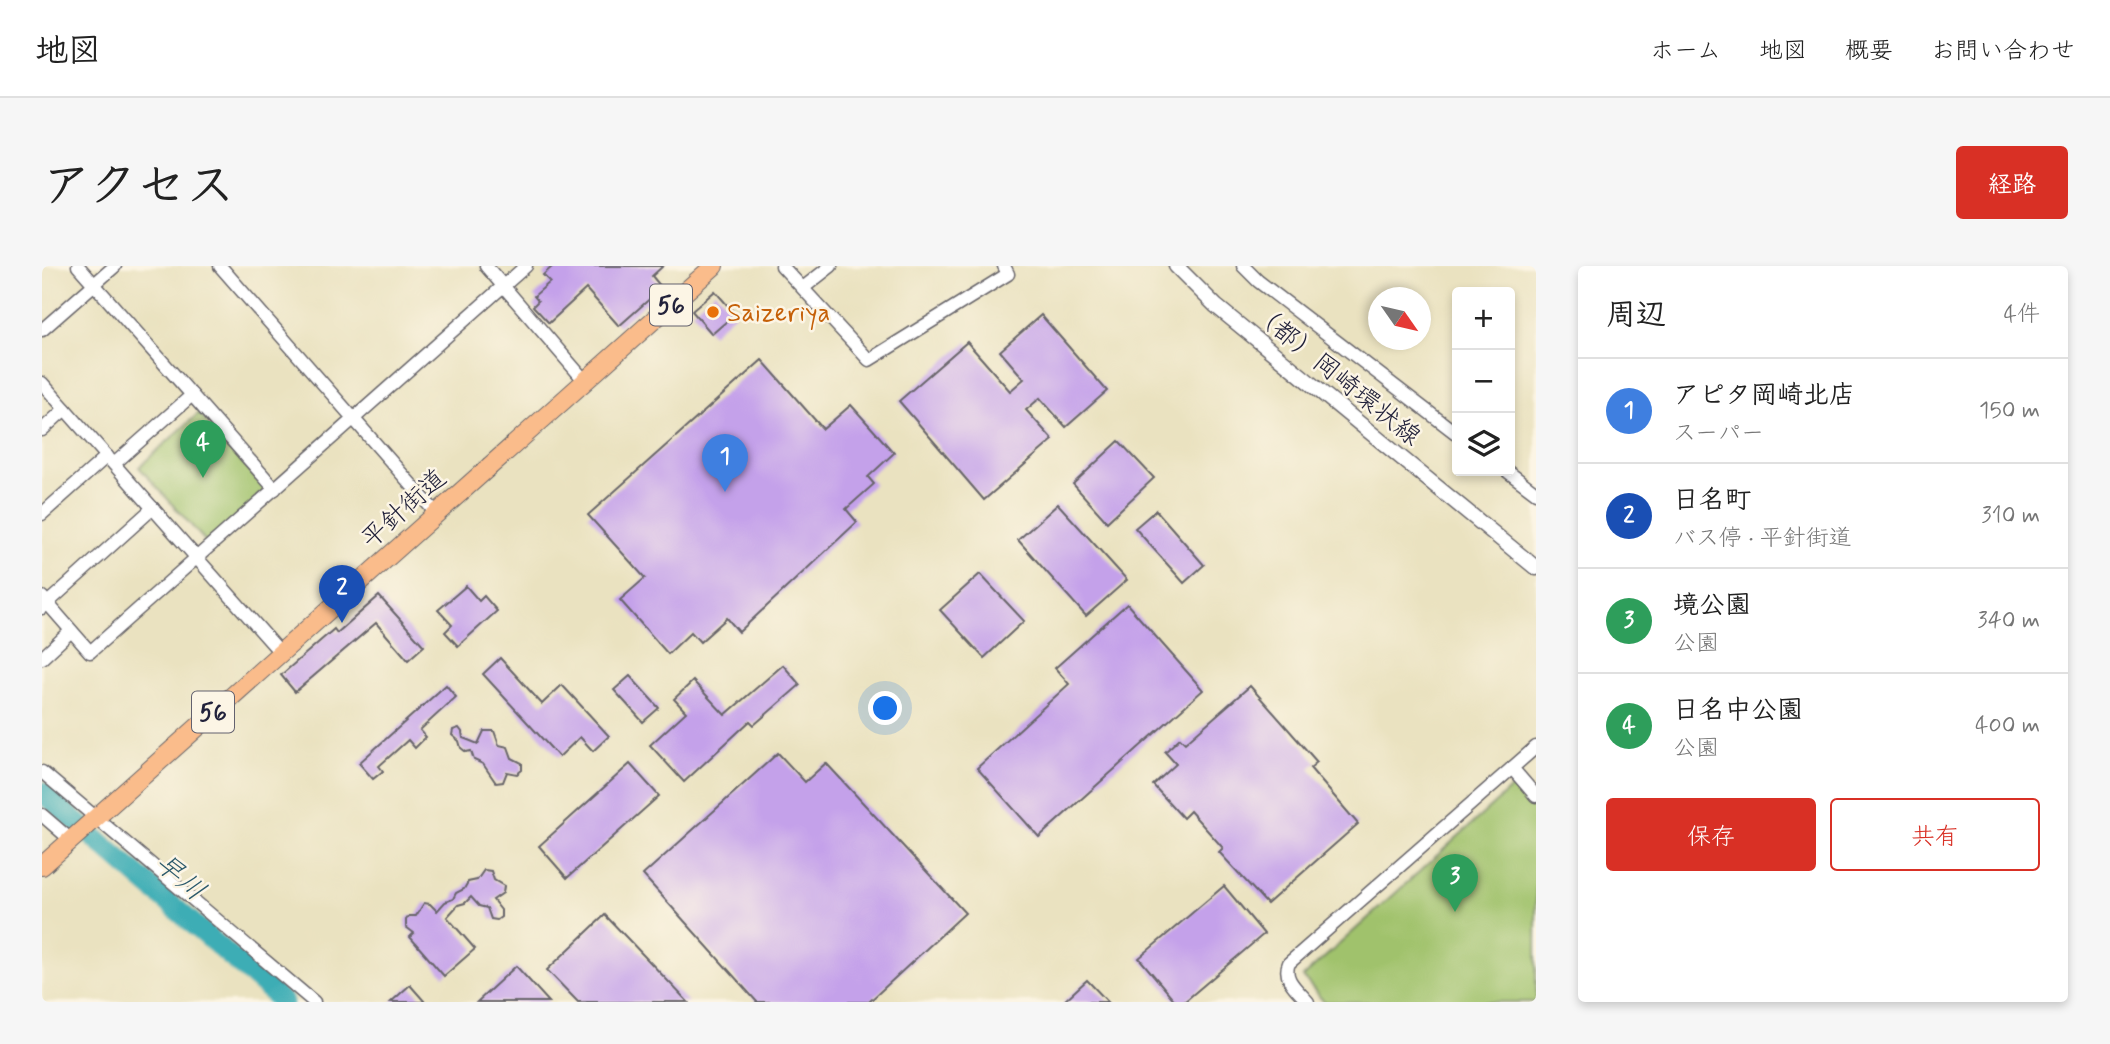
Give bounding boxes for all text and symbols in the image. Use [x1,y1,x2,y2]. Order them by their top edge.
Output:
text: 地図 [35,30,101,74]
text: ホーム [1650,36,1721,67]
text: 地図 [1759,36,1807,67]
text: 概要 [1845,36,1893,67]
text: お問い合わせ [1931,36,2075,67]
button: 経路 [1956,146,2068,219]
text: アクセス [42,155,235,220]
road number: 56 [650,284,692,326]
north arrow [1368,287,1431,350]
map controls [1452,287,1515,476]
button: + [1452,287,1515,350]
text: 周辺 [1606,296,1666,335]
place label: Saizeriya [727,297,830,331]
street label: （都）岡崎環状線 [1244,297,1427,454]
text: 4件 [2004,300,2040,330]
marker: Saizeriya [705,304,721,320]
button: − [1452,350,1515,413]
text: アピタ岡崎北店 [1673,379,1855,413]
text: 1 [1624,396,1634,426]
text: 150 m [1979,396,2040,426]
button: layers [1452,413,1515,476]
text: スーパー [1673,419,1764,449]
pin: 4 [180,420,226,478]
pin: 1 [702,434,748,492]
street label: 平針街道 [354,462,454,557]
text: 日名町 [1673,484,1751,518]
text: 2 [1623,501,1635,531]
text: 310 m [1981,501,2040,531]
text: バス停 · 平針街道 [1673,524,1852,554]
pin: 2 [319,565,365,623]
text: 境公園 [1673,589,1751,623]
text: 3 [1624,606,1634,636]
text: 340 m [1977,606,2040,636]
text: 公園 [1673,629,1719,659]
your location [868,691,902,725]
road number: 56 [192,692,234,732]
text: 日名中公園 [1673,694,1803,728]
text: 4 [1622,711,1636,741]
text: 400 m [1975,711,2040,741]
text: 公園 [1673,734,1719,764]
button: 保存 [1606,798,1816,871]
button: 共有 [1830,798,2040,871]
water label: 早川 [146,846,213,910]
pin: 3 [1432,854,1478,912]

